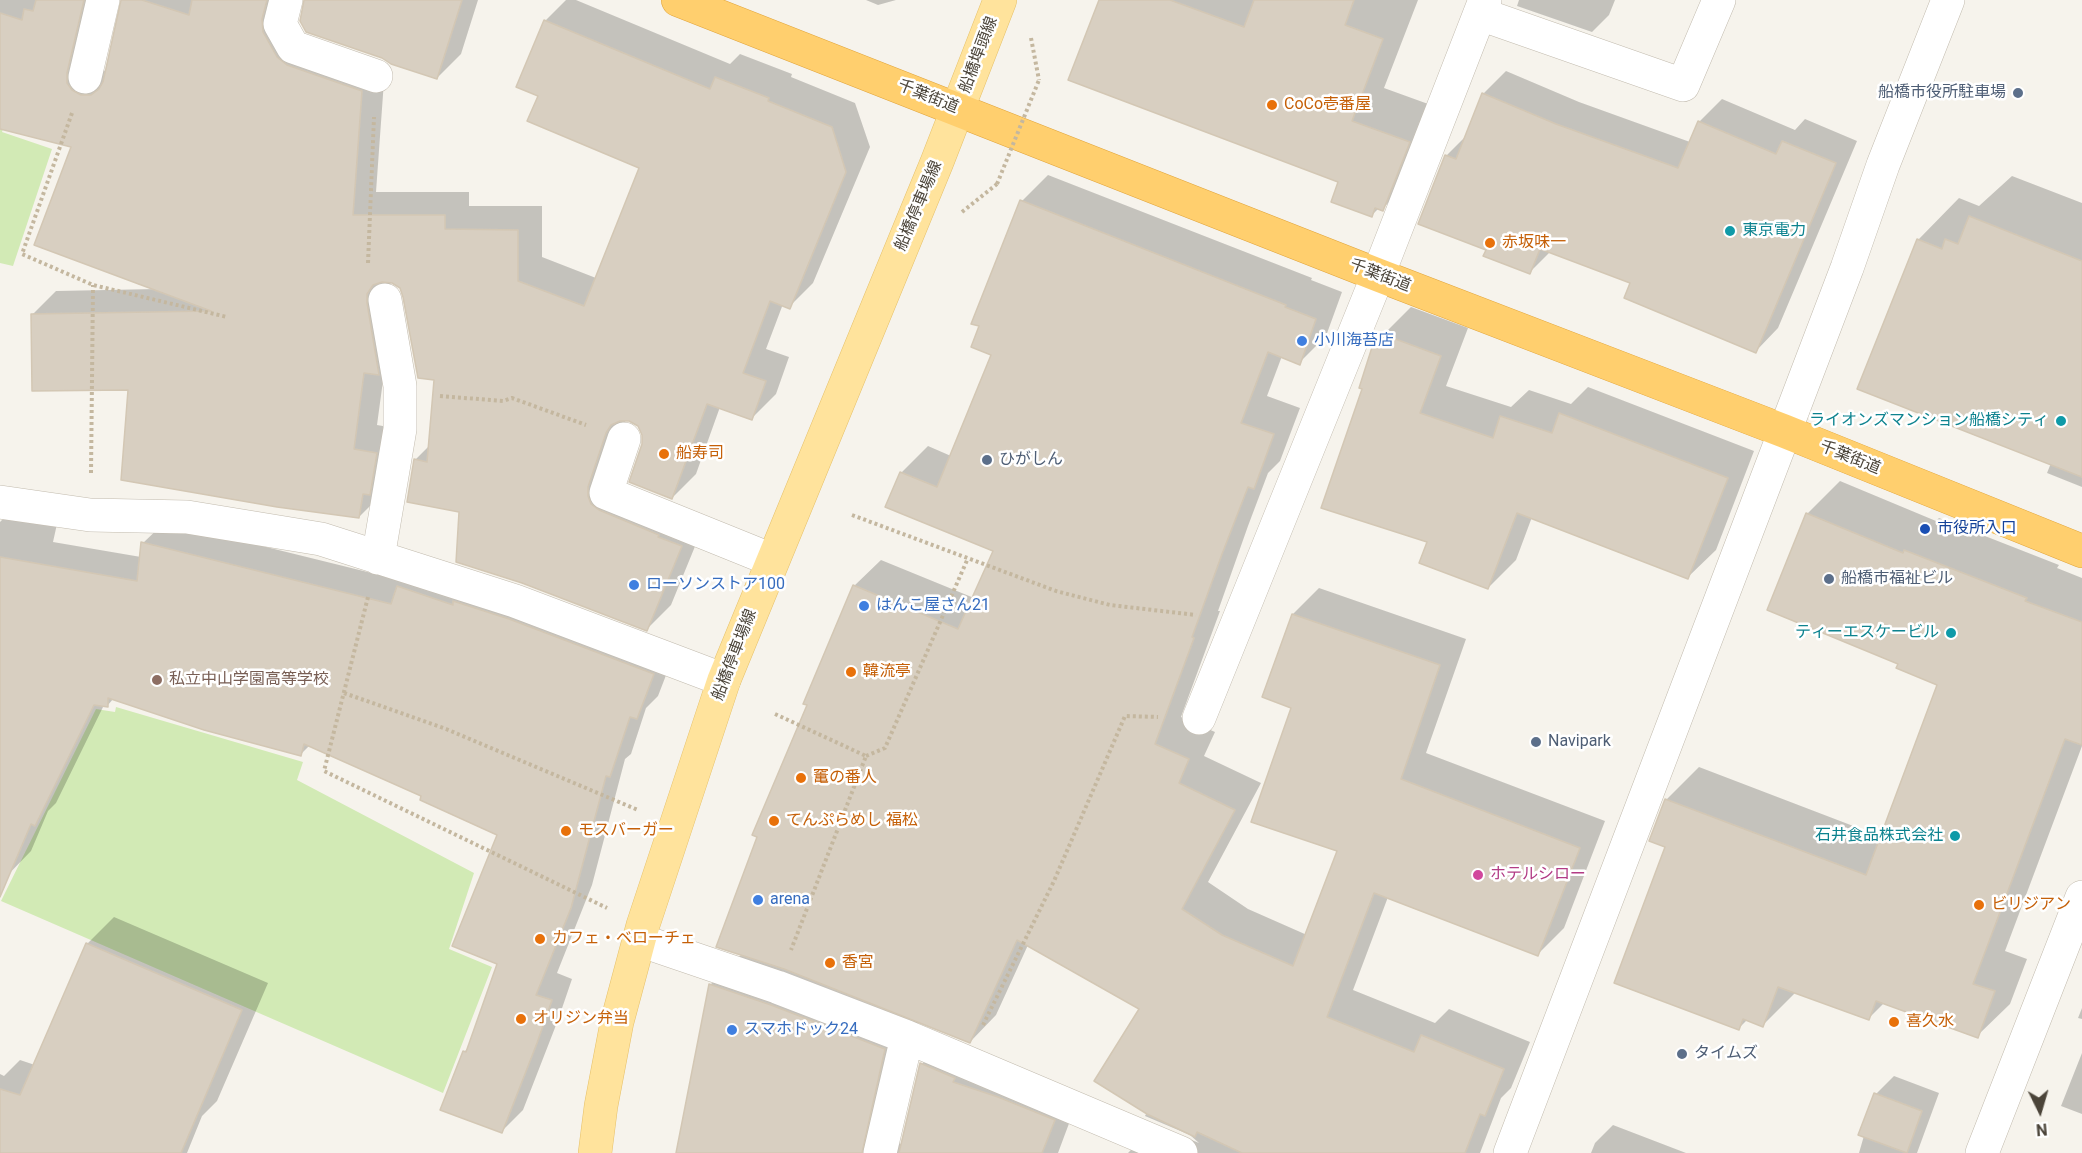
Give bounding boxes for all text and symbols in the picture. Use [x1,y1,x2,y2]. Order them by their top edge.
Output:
street label: 船橋埠頭線 [956,14,1002,96]
street label: 千葉街道 [895,76,961,118]
place label: 船橋市役所駐車場 [1878,83,2006,103]
marker: 船橋市役所駐車場 [2011,86,2025,100]
place label: CoCo壱番屋 [1284,95,1371,115]
marker: CoCo壱番屋 [1265,98,1279,112]
street label: 船橋停車場線 [891,158,947,254]
place label: 東京電力 [1742,221,1806,241]
marker: 東京電力 [1723,224,1737,238]
place label: 赤坂味一 [1502,233,1566,253]
marker: 赤坂味一 [1483,236,1497,250]
street label: 千葉街道 [1347,256,1413,296]
place label: 小川海苔店 [1314,331,1394,351]
marker: 小川海苔店 [1295,334,1309,348]
place label: ライオンズマンション船橋シティ [1809,411,2049,431]
marker: ライオンズマンション船橋シティ [2054,414,2068,428]
street label: 千葉街道 [1817,437,1883,479]
place label: 船寿司 [676,444,724,464]
marker: 船寿司 [657,447,671,461]
place label: ひがしん [999,450,1063,470]
marker: ひがしん [980,453,994,467]
place label: 市役所入口 [1937,519,2017,539]
marker: 市役所入口 [1918,522,1932,536]
place label: 船橋市福祉ビル [1841,569,1953,589]
marker: 船橋市福祉ビル [1822,572,1836,586]
place label: ローソンストア100 [646,575,785,595]
marker: ローソンストア100 [627,578,641,592]
place label: はんこ屋さん21 [876,596,990,616]
marker: はんこ屋さん21 [857,599,871,613]
street label: 船橋停車場線 [709,607,761,703]
place label: ティーエスケービル [1795,623,1939,643]
marker: ティーエスケービル [1944,626,1958,640]
place label: 韓流亭 [863,662,911,682]
marker: 韓流亭 [844,665,858,679]
place label: 私立中山学園高等学校 [169,670,329,690]
marker: 私立中山学園高等学校 [150,673,164,687]
place label: Navipark [1548,732,1611,752]
marker: Navipark [1529,735,1543,749]
place label: 竃の番人 [813,768,877,788]
marker: 竃の番人 [794,771,808,785]
place label: てんぷらめし 福松 [786,811,918,831]
marker: てんぷらめし 福松 [767,814,781,828]
place label: モスバーガー [578,821,674,841]
marker: モスバーガー [559,824,573,838]
place label: 石井食品株式会社 [1815,826,1943,846]
marker: 石井食品株式会社 [1948,829,1962,843]
place label: ホテルシロー [1490,865,1586,885]
marker: ホテルシロー [1471,868,1485,882]
place label: arena [770,890,810,910]
marker: arena [751,893,765,907]
place label: ビリジアン [1991,895,2071,915]
marker: ビリジアン [1972,898,1986,912]
place label: カフェ・ベローチェ [552,929,696,949]
marker: カフェ・ベローチェ [533,932,547,946]
place label: 香宮 [842,953,874,973]
marker: 香宮 [823,956,837,970]
place label: オリジン弁当 [533,1009,629,1029]
marker: オリジン弁当 [514,1012,528,1026]
place label: 喜久水 [1906,1012,1954,1032]
marker: 喜久水 [1887,1015,1901,1029]
place label: スマホドック24 [744,1020,858,1040]
marker: スマホドック24 [725,1023,739,1037]
place label: タイムズ [1694,1044,1758,1064]
marker: タイムズ [1675,1047,1689,1061]
north arrow [2010,1081,2070,1141]
text: N [2035,1119,2048,1139]

